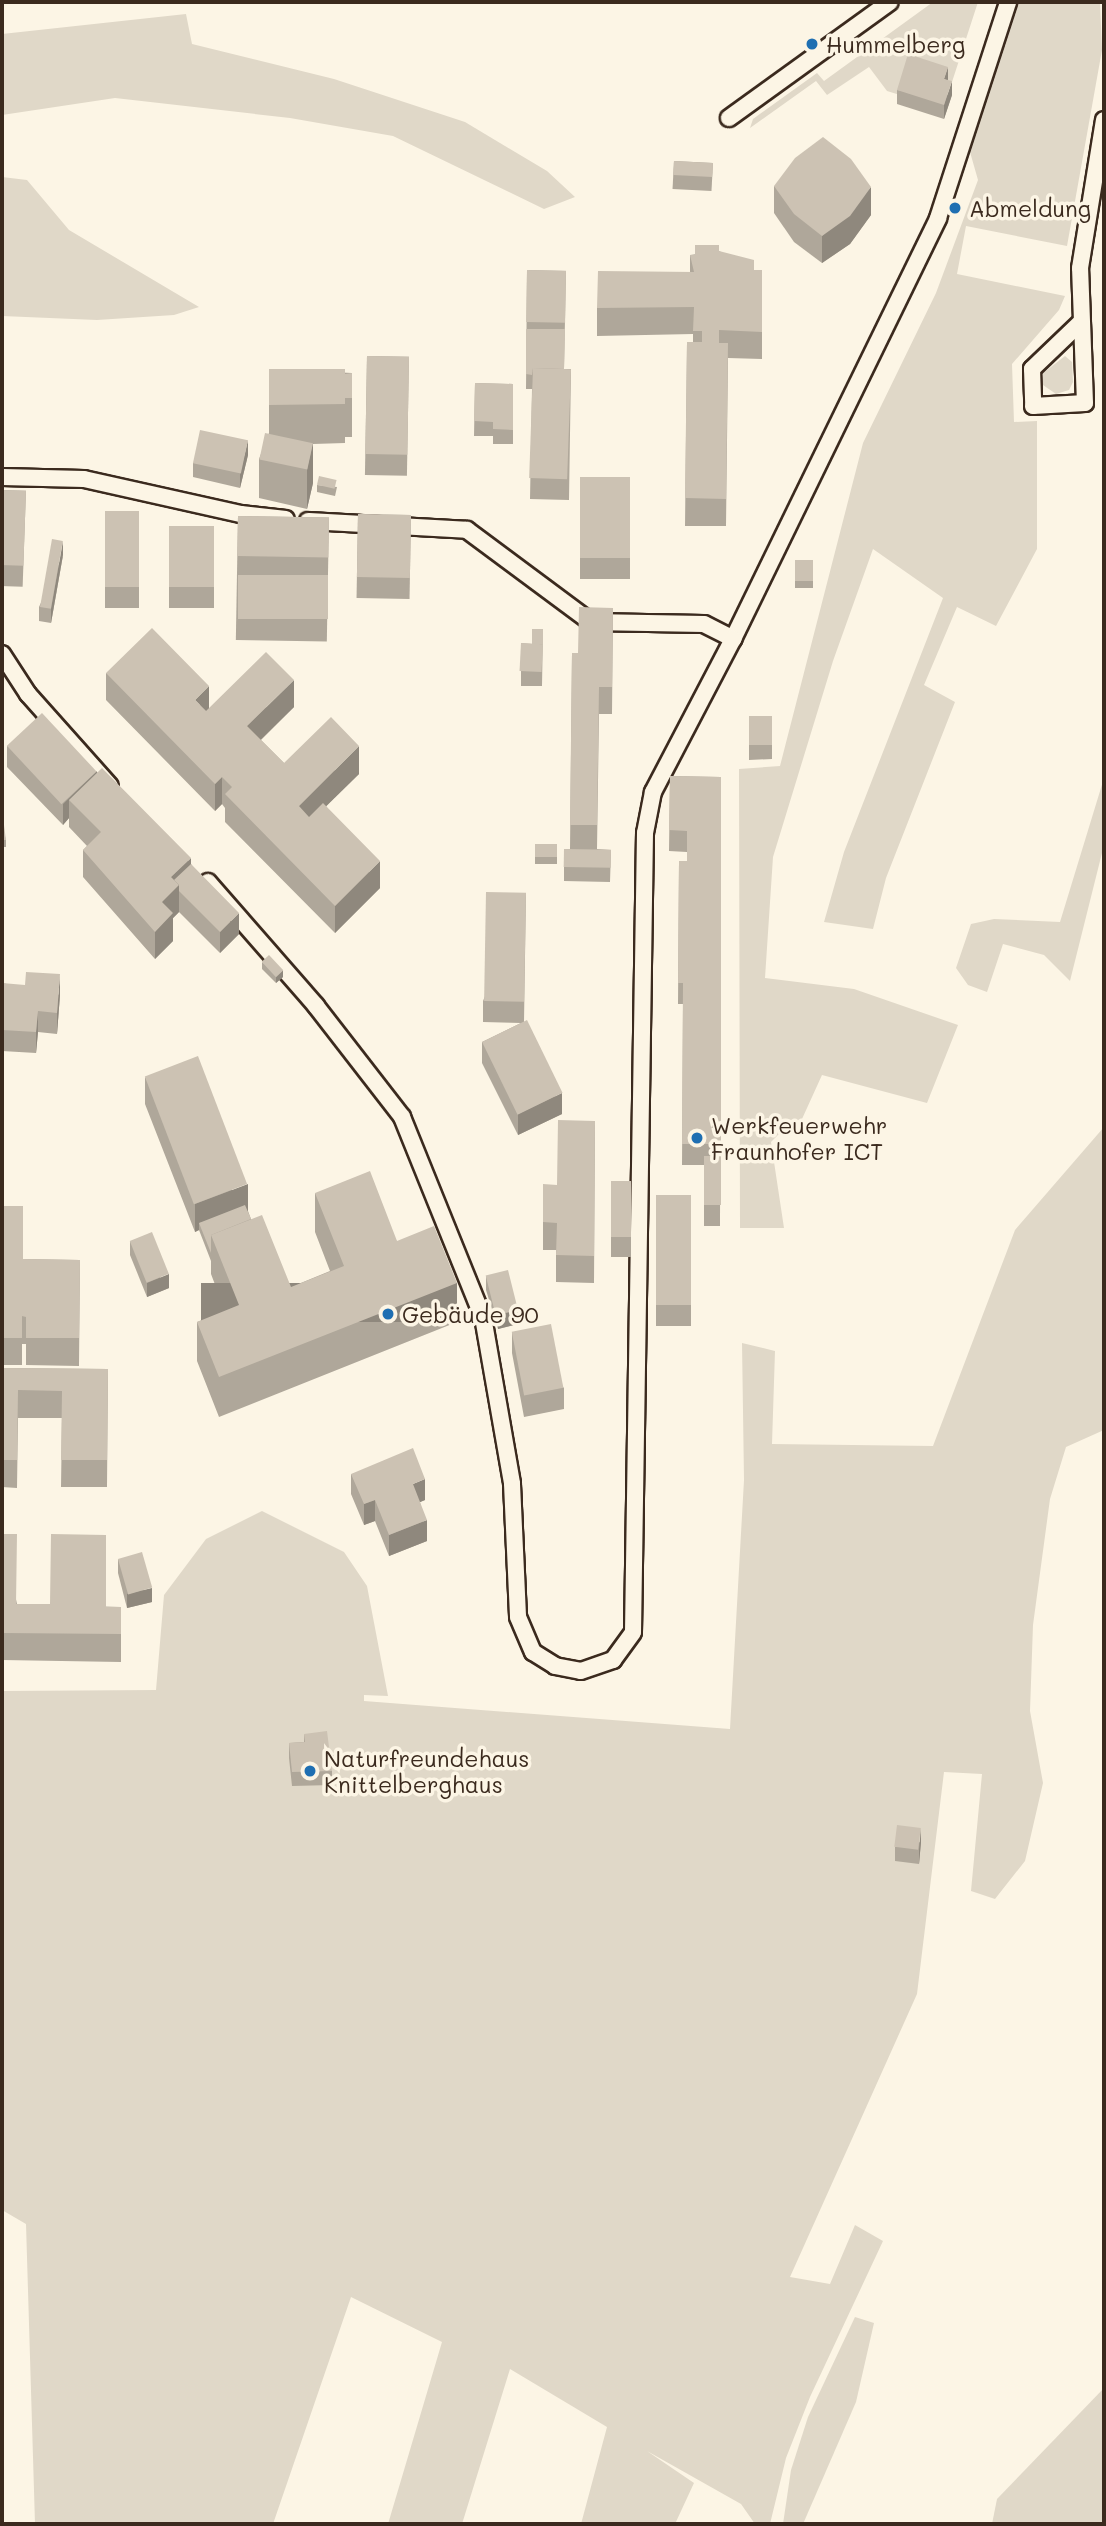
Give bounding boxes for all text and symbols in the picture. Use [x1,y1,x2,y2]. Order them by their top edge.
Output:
place label: Hummelberg [826,30,965,58]
marker: Hummelberg [804,36,820,52]
place label: Abmeldung [969,194,1091,222]
marker: Abmeldung [947,200,963,216]
place label: Werkfeuerwehr Fraunhofer ICT [711,1111,887,1165]
marker: Werkfeuerwehr Fraunhofer ICT [689,1130,705,1146]
place label: Gebäude 90 [402,1300,539,1328]
marker: Gebäude 90 [380,1306,396,1322]
place label: Naturfreundehaus Knittelberghaus [324,1744,529,1798]
marker: Naturfreundehaus Knittelberghaus [302,1763,318,1779]

